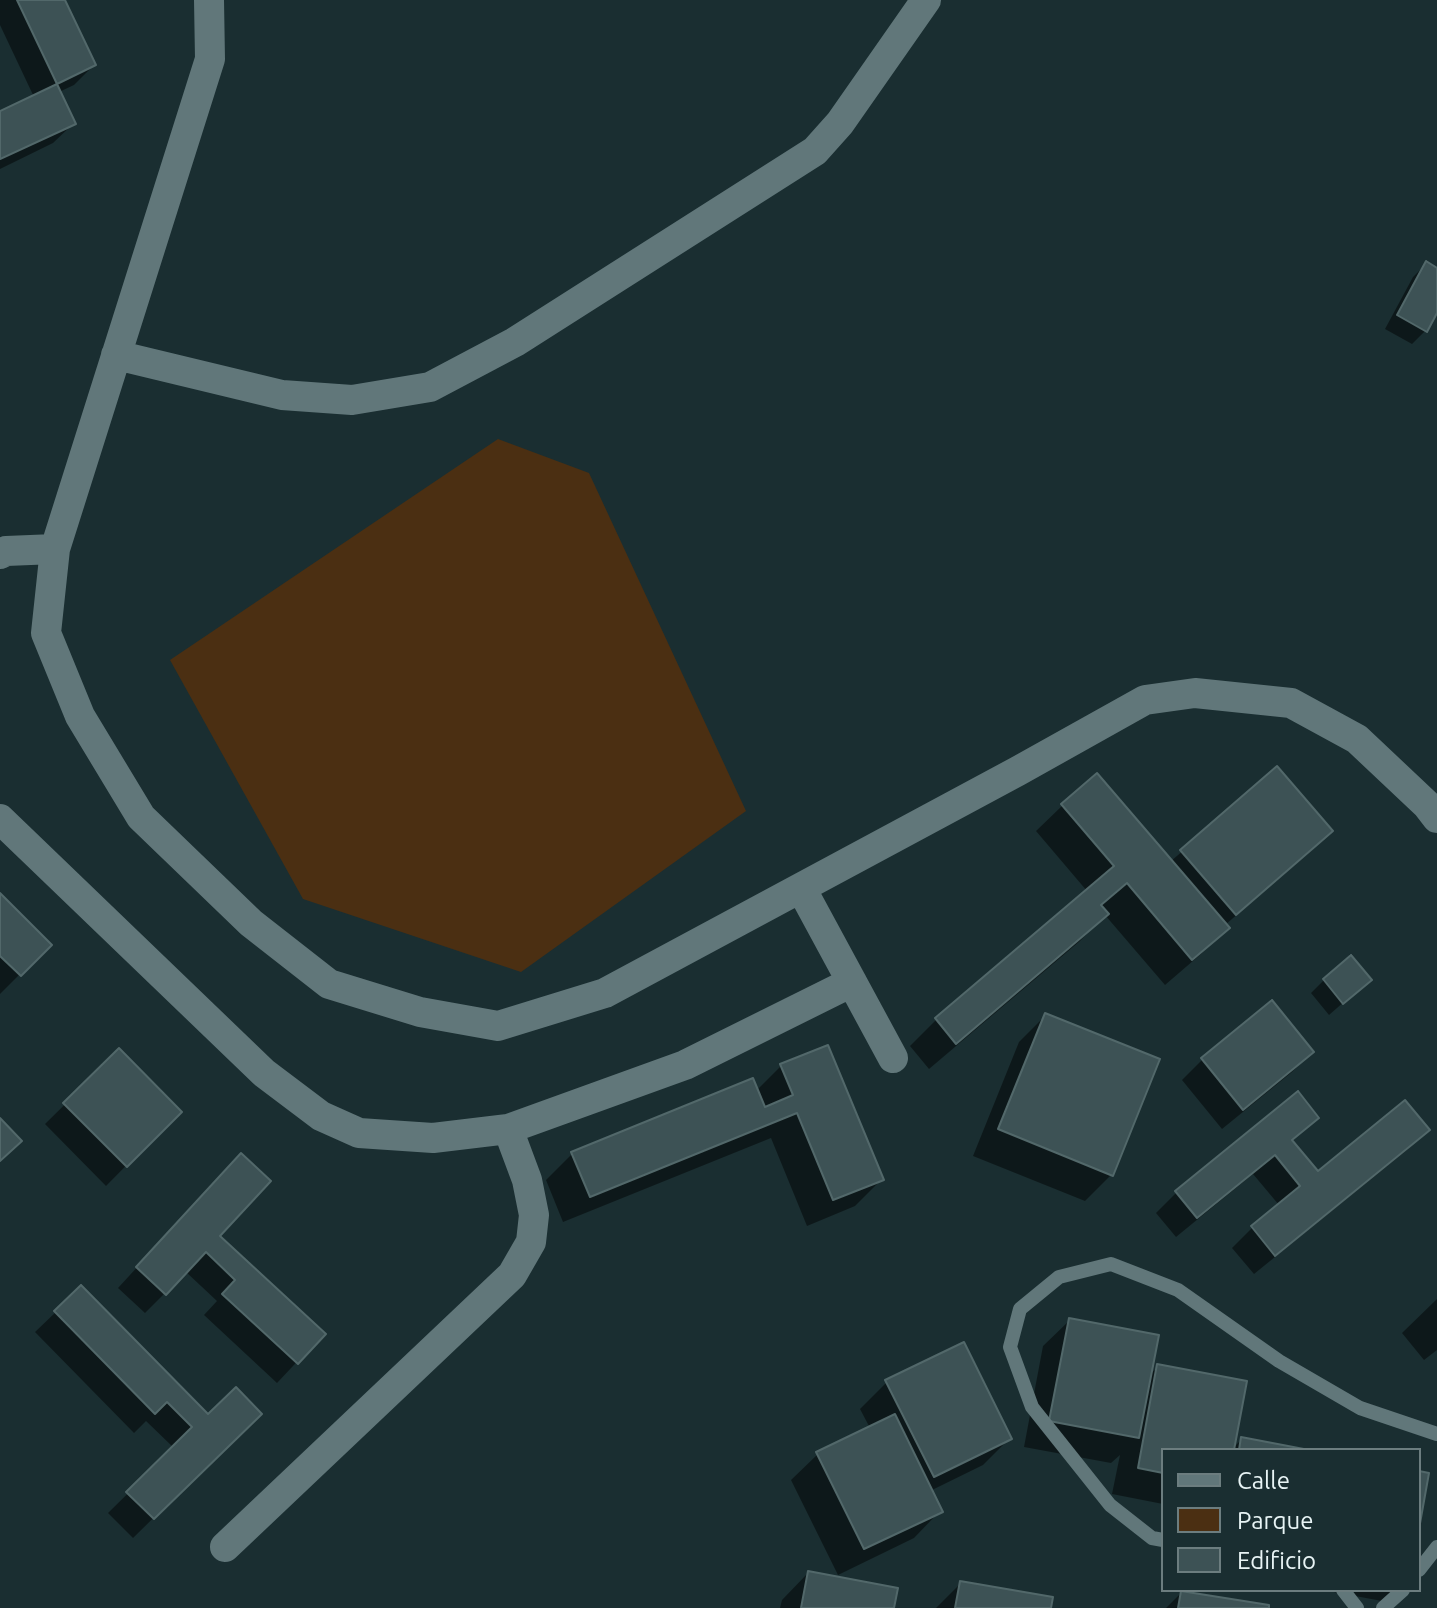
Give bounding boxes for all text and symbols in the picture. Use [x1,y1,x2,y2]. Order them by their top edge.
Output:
legend [1161,1448,1421,1592]
text: Calle [1237,1467,1290,1494]
text: Parque [1237,1507,1314,1534]
text: Edificio [1237,1547,1316,1574]

